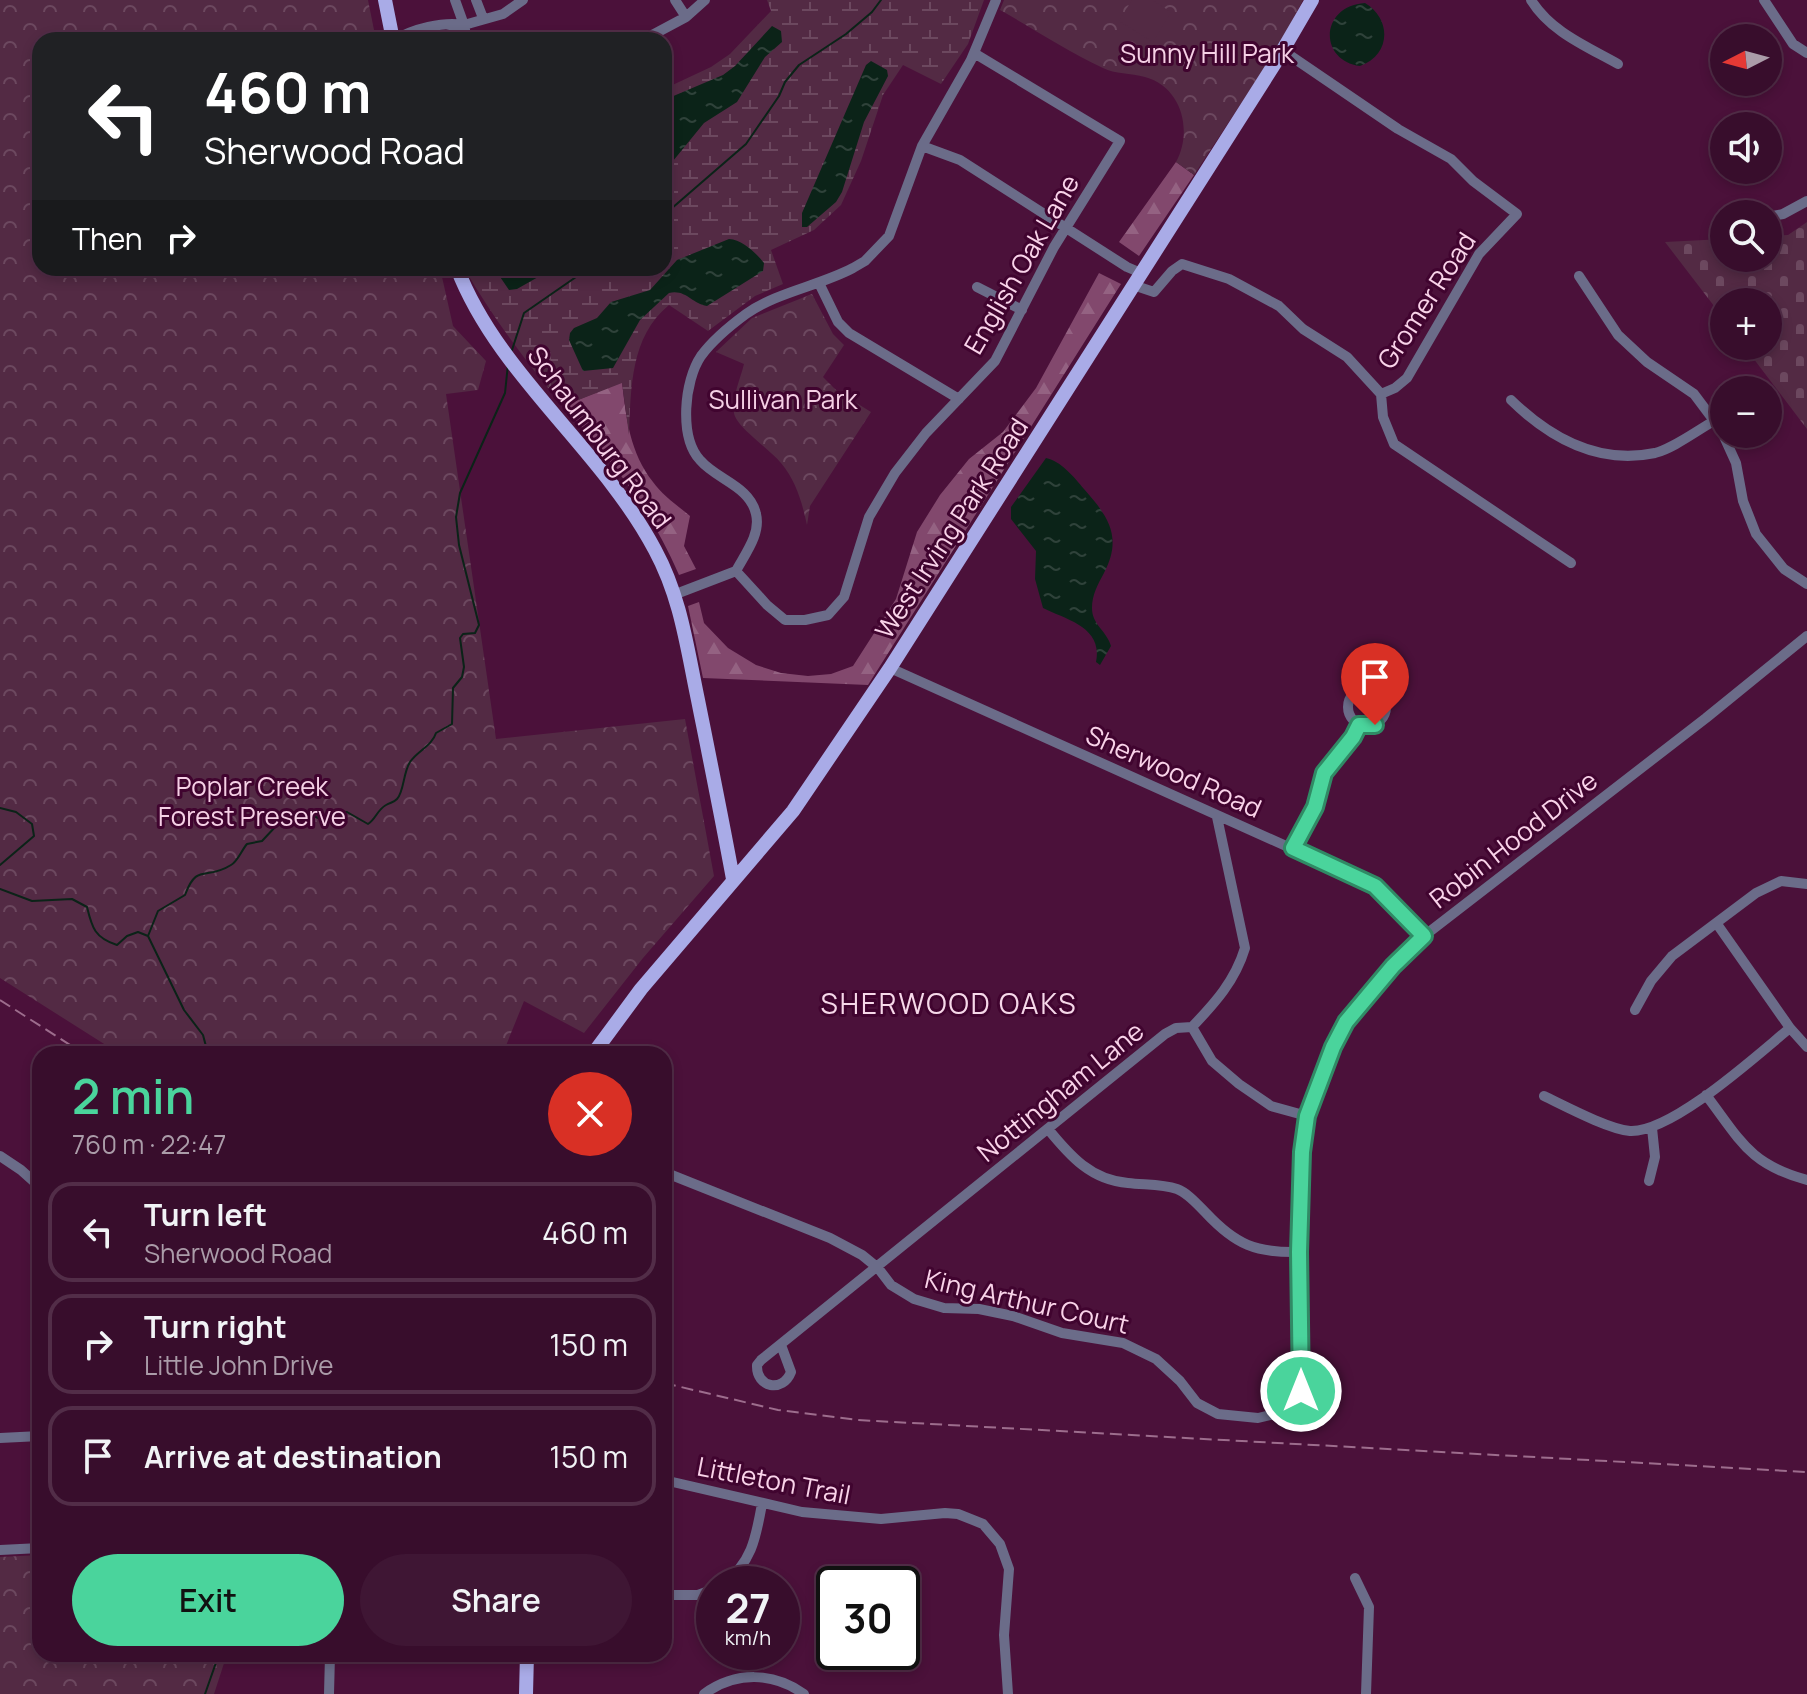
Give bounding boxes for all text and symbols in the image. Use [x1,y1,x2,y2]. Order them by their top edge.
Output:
north arrow [1710,24,1782,96]
map controls [1710,24,1782,448]
park label: Sunny Hill Park [1120,35,1295,71]
text: 460 m [204,53,371,130]
icon: left [72,64,176,168]
button: sound [1710,112,1782,184]
text: Sherwood Road [204,126,465,175]
street label: English Oak Lane [955,168,1087,360]
button: search [1710,200,1782,272]
icon: right [159,216,203,260]
text: Then [72,218,143,259]
street label: Gromer Road [1368,225,1484,375]
button: + [1710,288,1782,360]
street label: Schaumburg Road [520,338,680,536]
button: − [1710,376,1782,448]
park label: Sullivan Park [708,381,859,417]
street label: West Irving Park Road [866,411,1036,645]
pin [1341,643,1409,725]
icon: arrive [1353,655,1397,699]
street label: Sherwood Road [1081,716,1267,826]
street label: Robin Hood Drive [1422,762,1604,916]
park label: Poplar Creek Forest Preserve [158,768,346,834]
district label: SHERWOOD OAKS [820,984,1078,1022]
street label: Nottingham Lane [969,1013,1151,1169]
text: 2 min [72,1063,194,1128]
button: close [548,1072,632,1156]
text: 760 m · 22:47 [72,1126,226,1162]
text: Turn left [144,1194,267,1235]
icon: left [76,1210,120,1254]
text: 460 m [542,1212,628,1253]
text: Sherwood Road [144,1235,332,1271]
street label: King Arthur Court [921,1260,1133,1342]
text: Turn right [144,1306,287,1347]
icon: right [76,1322,120,1366]
text: 150 m [549,1324,628,1365]
text: Little John Drive [144,1347,333,1383]
position arrow [1259,1349,1343,1433]
icon: arrive [76,1434,120,1478]
text: Arrive at destination [144,1436,442,1477]
text: 150 m [549,1436,628,1477]
street label: Littleton Trail [694,1447,854,1513]
button: Exit [72,1554,344,1646]
button: Share [360,1554,632,1646]
speed limit sign: 30 [816,1566,920,1670]
text: 27 [725,1580,771,1635]
text: km/h [725,1624,771,1651]

